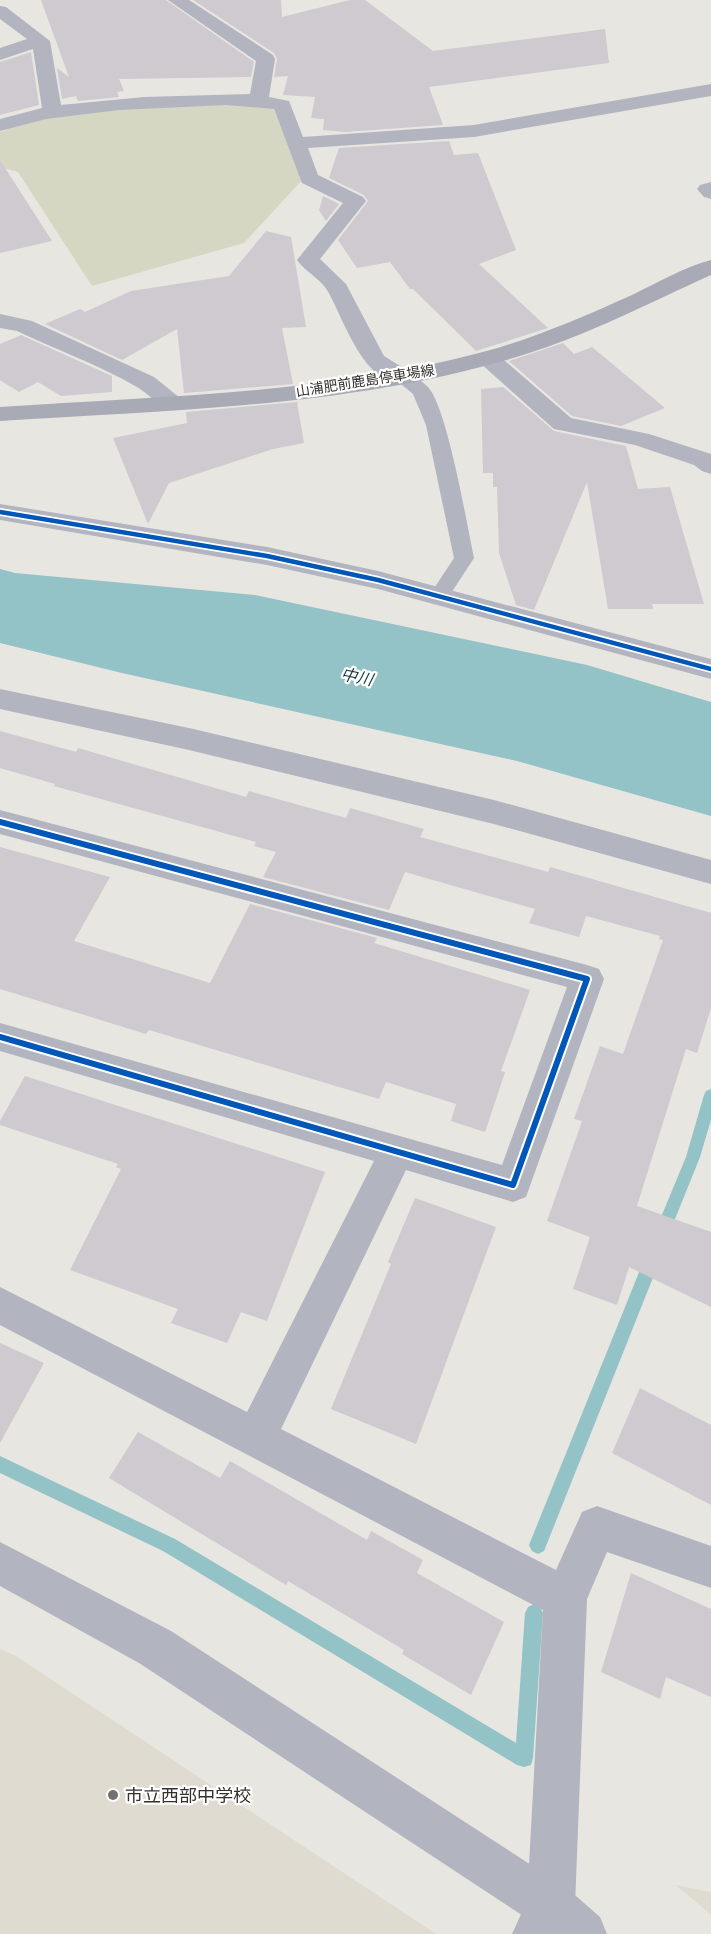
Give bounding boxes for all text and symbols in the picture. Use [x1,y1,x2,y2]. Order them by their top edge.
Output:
street label: 山浦肥前鹿島停車場線 [295,361,435,399]
water label: 中川 [339,663,377,689]
place label: 市立西部中学校 [125,1784,251,1806]
marker: 市立西部中学校 [106,1788,120,1802]

